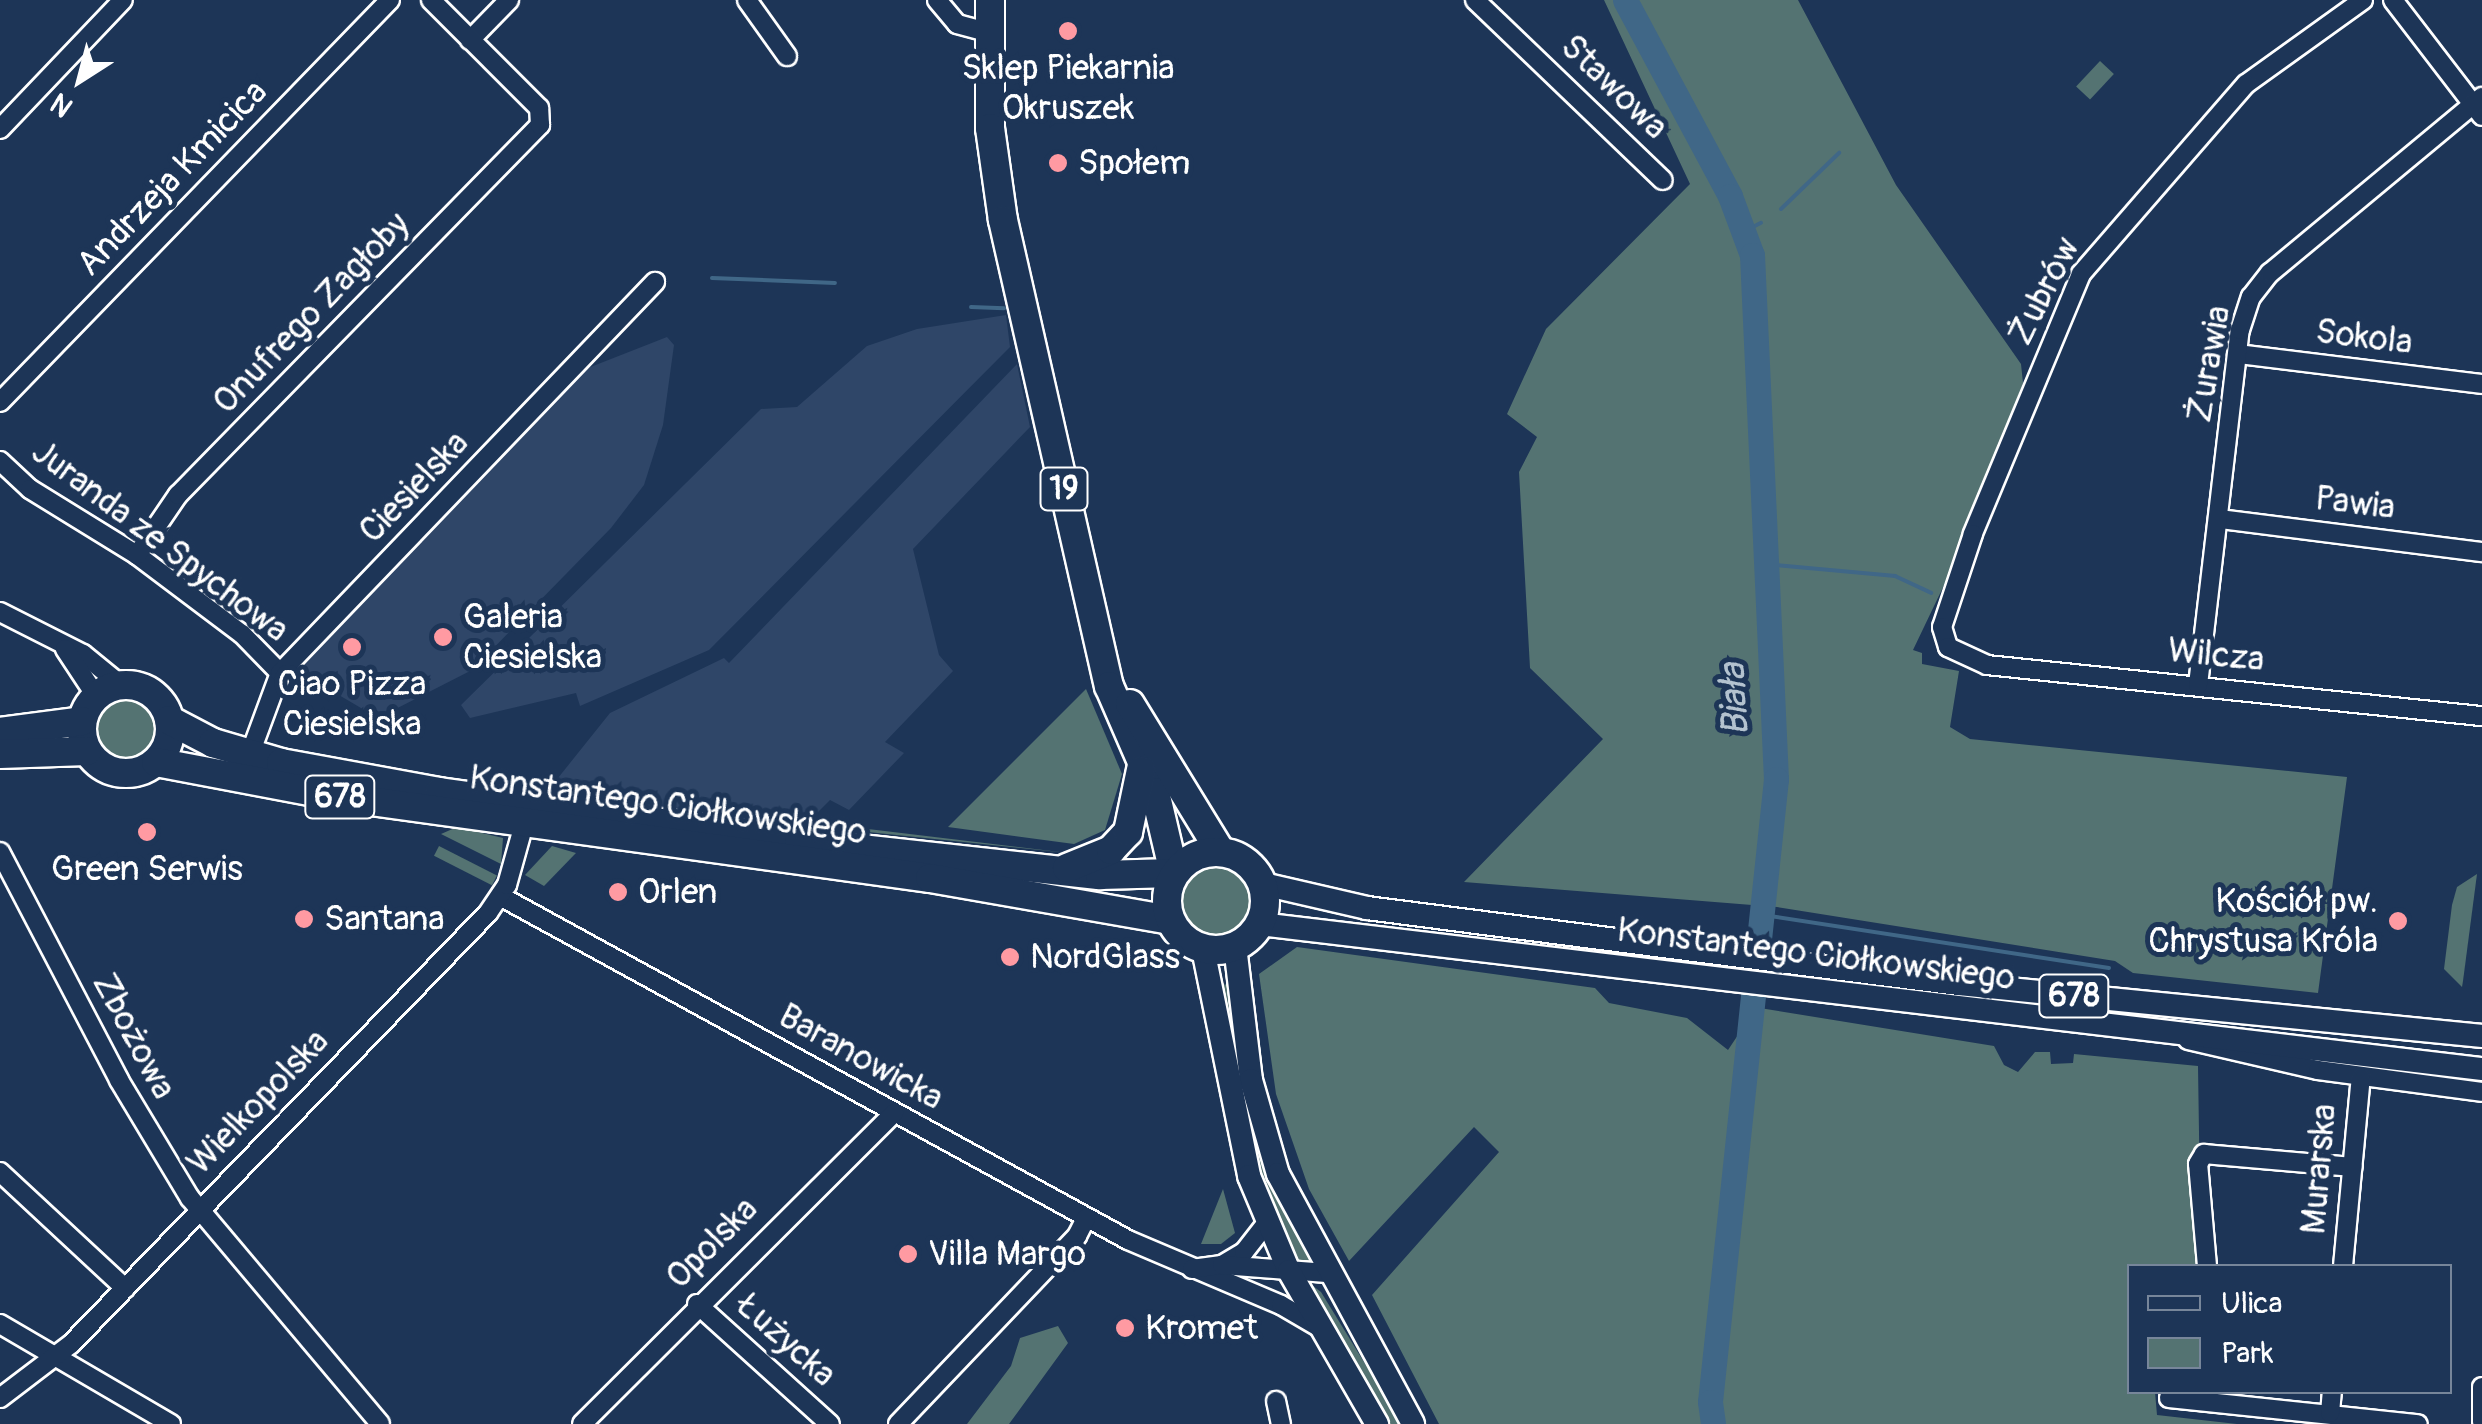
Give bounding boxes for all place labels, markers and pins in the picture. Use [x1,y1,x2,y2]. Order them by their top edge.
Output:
marker: Sklep Piekarnia Okruszek [1057,20,1079,42]
place label: Sklep Piekarnia Okruszek [961,47,1175,129]
place label: Społem [1078,142,1190,184]
marker: Społem [1047,152,1069,174]
place label: Galeria Ciesielska [463,596,602,678]
marker: Galeria Ciesielska [432,626,454,648]
marker: Ciao Pizza Ciesielska [341,636,363,658]
place label: Ciao Pizza Ciesielska [278,663,426,745]
marker: Green Serwis [136,821,158,843]
place label: Green Serwis [51,848,243,890]
place label: Orlen [638,871,717,913]
place label: Kościół pw. Chrystusa Króla [2148,880,2378,962]
marker: Orlen [607,881,629,903]
place label: Santana [324,898,445,940]
marker: Santana [293,908,315,930]
marker: Kościół pw. Chrystusa Króla [2387,910,2409,932]
place label: NordGlass [1030,936,1180,978]
marker: NordGlass [999,946,1021,968]
place label: Villa Margo [928,1233,1086,1275]
marker: Villa Margo [897,1243,919,1265]
place label: Kromet [1145,1307,1258,1349]
marker: Kromet [1114,1317,1136,1339]

